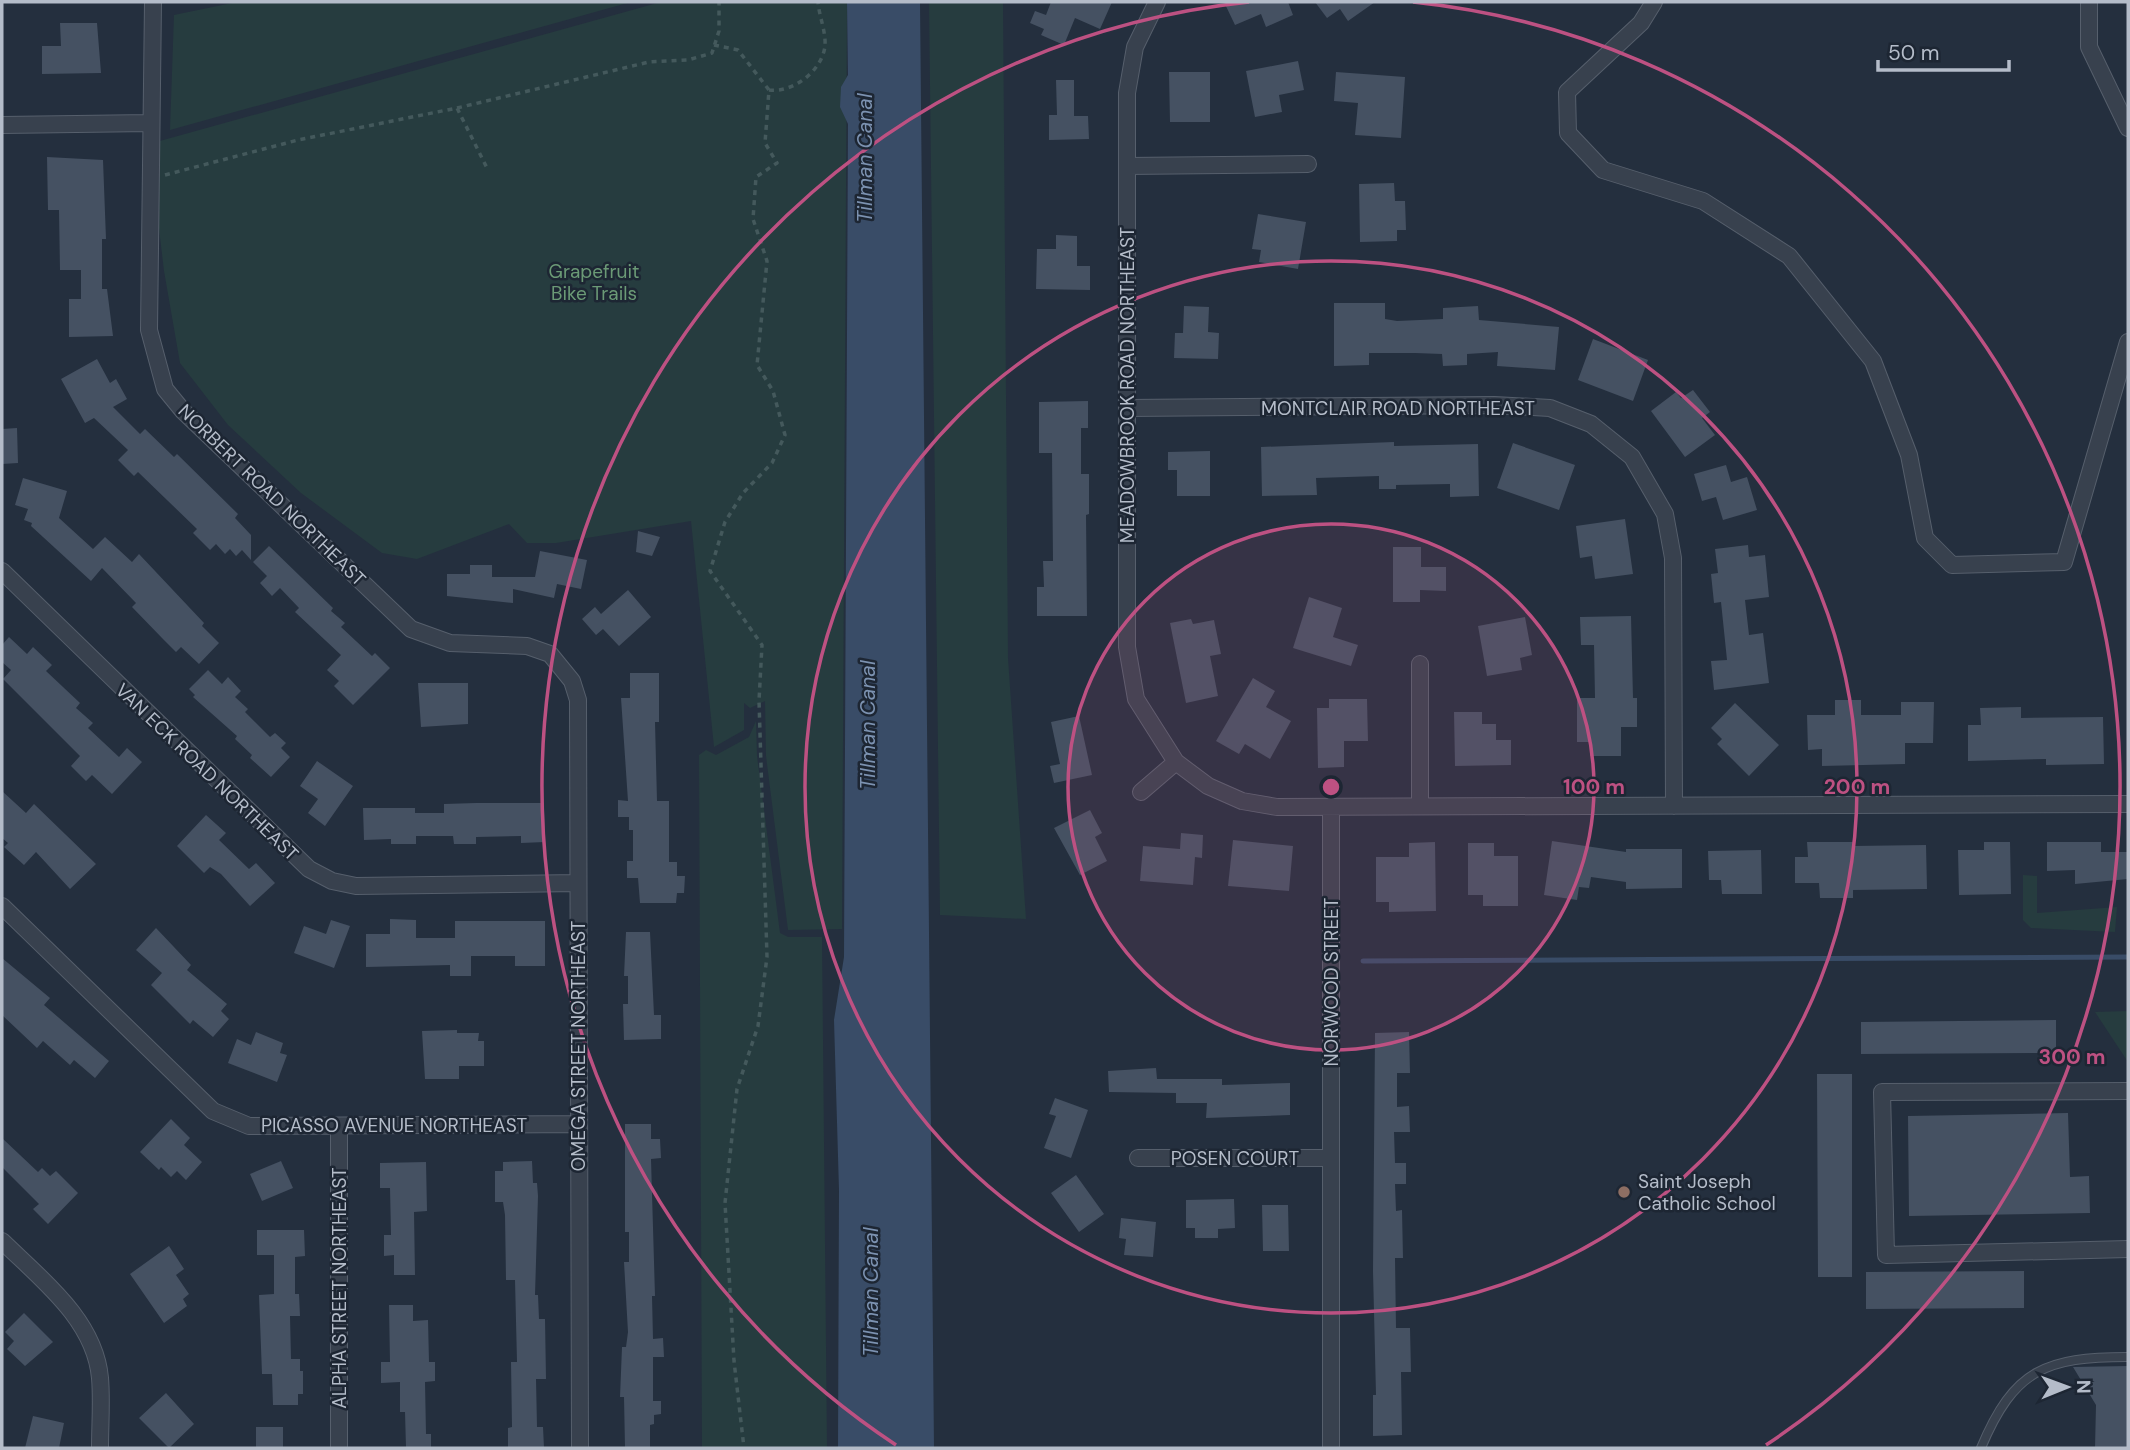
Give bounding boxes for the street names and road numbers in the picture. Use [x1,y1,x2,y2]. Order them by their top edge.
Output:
street label: MEADOWBROOK ROAD NORTHEAST [1115,226,1140,543]
street label: MONTCLAIR ROAD NORTHEAST [1261,396,1535,421]
street label: NORBERT ROAD NORTHEAST [173,399,371,592]
street label: VAN ECK ROAD NORTHEAST [110,678,304,866]
street label: NORWOOD STREET [1319,897,1344,1067]
street label: OMEGA STREET NORTHEAST [566,920,591,1171]
street label: PICASSO AVENUE NORTHEAST [261,1113,527,1138]
street label: POSEN COURT [1171,1146,1300,1171]
street label: ALPHA STREET NORTHEAST [327,1167,352,1409]

